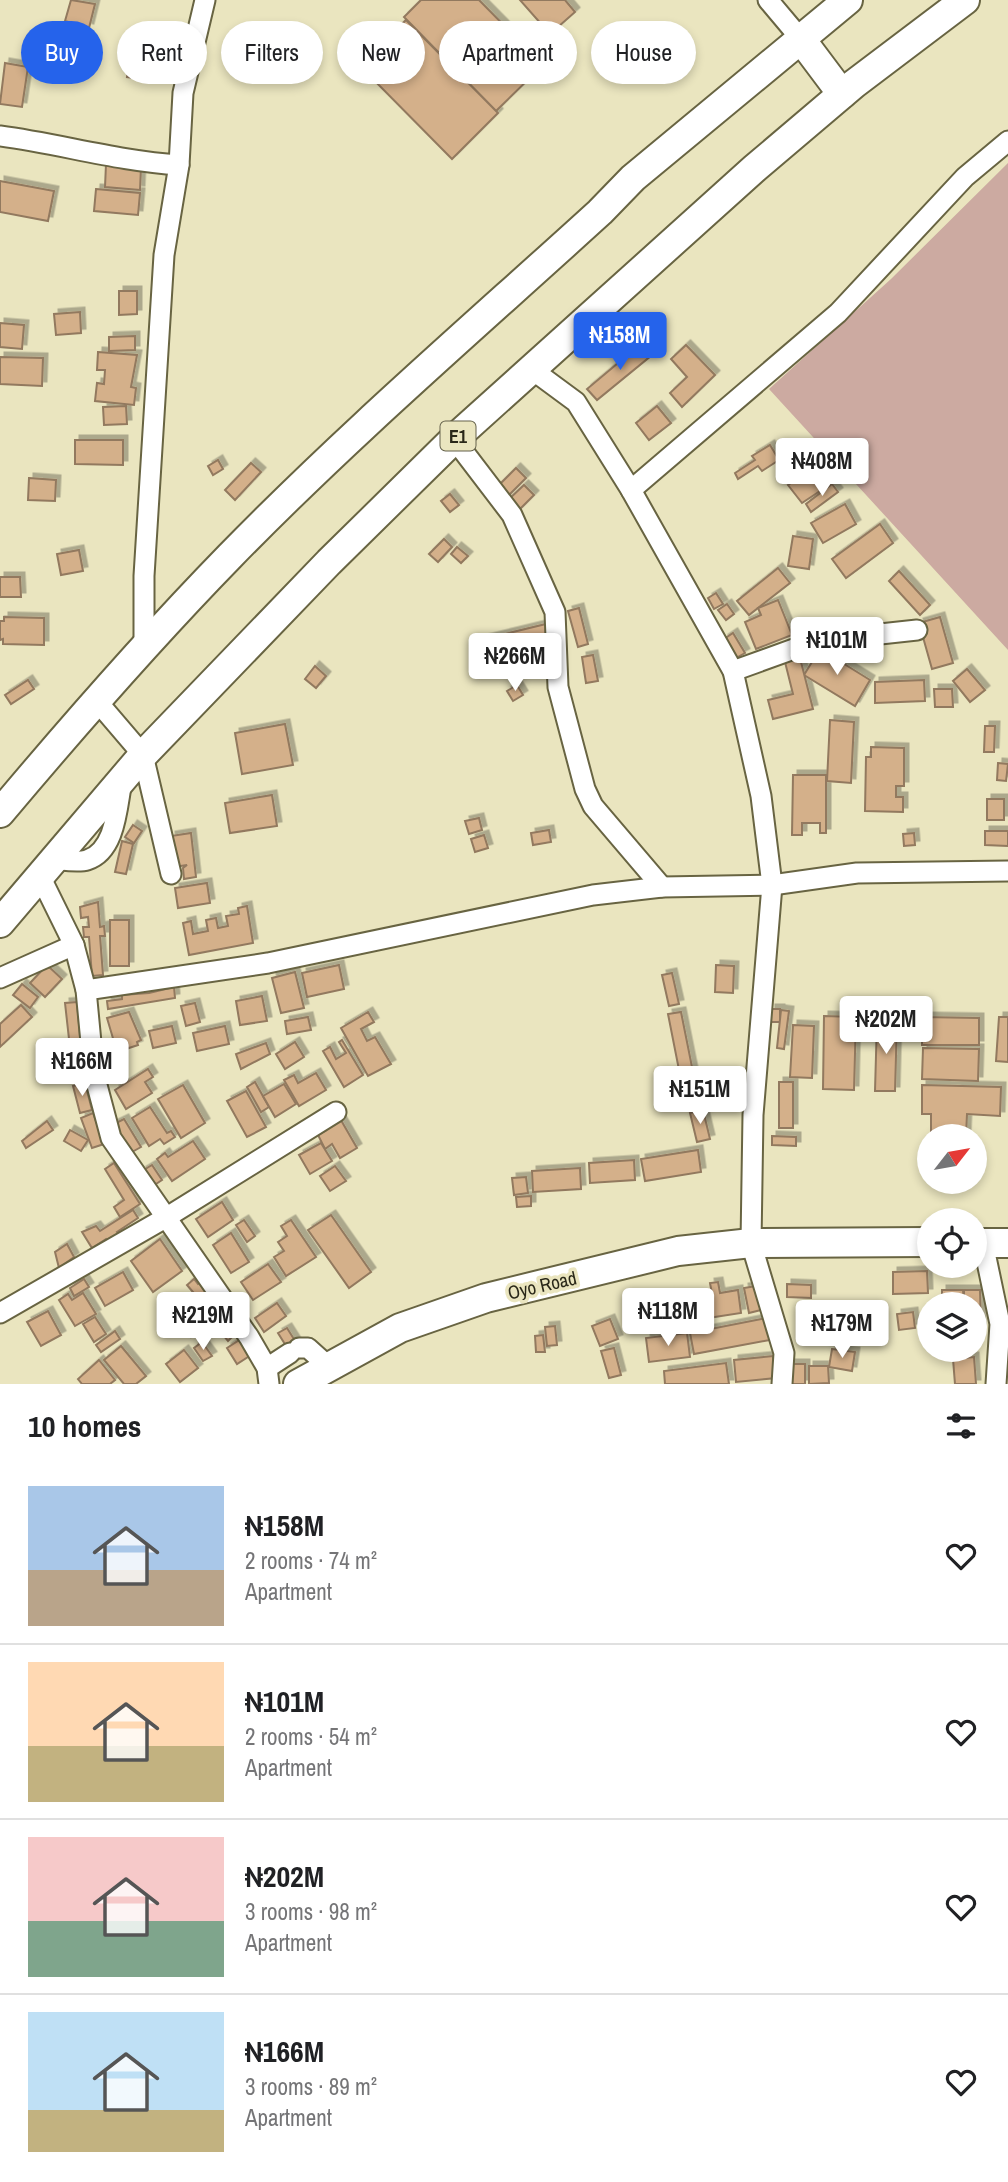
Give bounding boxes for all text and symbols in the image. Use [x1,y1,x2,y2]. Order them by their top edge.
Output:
chip: Buy [21,21,103,84]
chip: Rent [117,21,207,84]
chip: Filters [221,21,323,84]
chip: New [337,21,425,84]
chip: Apartment [439,21,577,84]
chip: House [591,21,696,84]
pin: ₦158M [571,312,669,372]
text: ₦158M [590,319,650,350]
road number: E1 [440,422,476,450]
pin: ₦408M [773,438,871,498]
text: ₦408M [792,445,852,476]
pin: ₦101M [788,618,886,677]
text: ₦101M [807,624,867,655]
pin: ₦266M [466,634,564,693]
text: ₦266M [485,640,545,671]
pin: ₦202M [837,996,935,1056]
text: ₦202M [856,1003,916,1034]
pin: ₦166M [33,1038,131,1098]
text: ₦166M [52,1045,112,1076]
pin: ₦151M [651,1066,749,1126]
text: ₦151M [670,1073,730,1104]
north arrow [917,1124,987,1194]
map controls [917,1124,987,1362]
button: locate [917,1208,987,1278]
street label: Oyo Road [505,1264,579,1306]
pin: ₦118M [619,1288,717,1348]
pin: ₦219M [154,1292,252,1352]
button: layers [917,1292,987,1362]
text: ₦118M [638,1295,698,1326]
text: ₦219M [173,1299,233,1330]
pin: ₦179M [793,1300,891,1360]
text: ₦179M [812,1307,872,1338]
text: 10 homes [28,1406,142,1446]
icon: filters [942,1407,980,1445]
text: ₦158M [245,1505,324,1545]
icon: home [84,1514,168,1598]
icon: heart [942,1537,980,1575]
text: 2 rooms · 74 m² [245,1545,377,1576]
text: Apartment [245,1576,332,1607]
text: ₦101M [245,1681,324,1721]
icon: home [84,1690,168,1774]
icon: heart [942,1713,980,1751]
text: 2 rooms · 54 m² [245,1721,377,1752]
text: Apartment [245,1752,332,1783]
text: ₦202M [245,1856,324,1896]
icon: home [84,1865,168,1949]
icon: heart [942,1888,980,1926]
text: 3 rooms · 98 m² [245,1896,377,1927]
text: Apartment [245,1927,332,1958]
text: ₦166M [245,2031,324,2071]
icon: home [84,2040,168,2124]
icon: heart [942,2063,980,2101]
text: 3 rooms · 89 m² [245,2071,377,2102]
text: Apartment [245,2102,332,2133]

